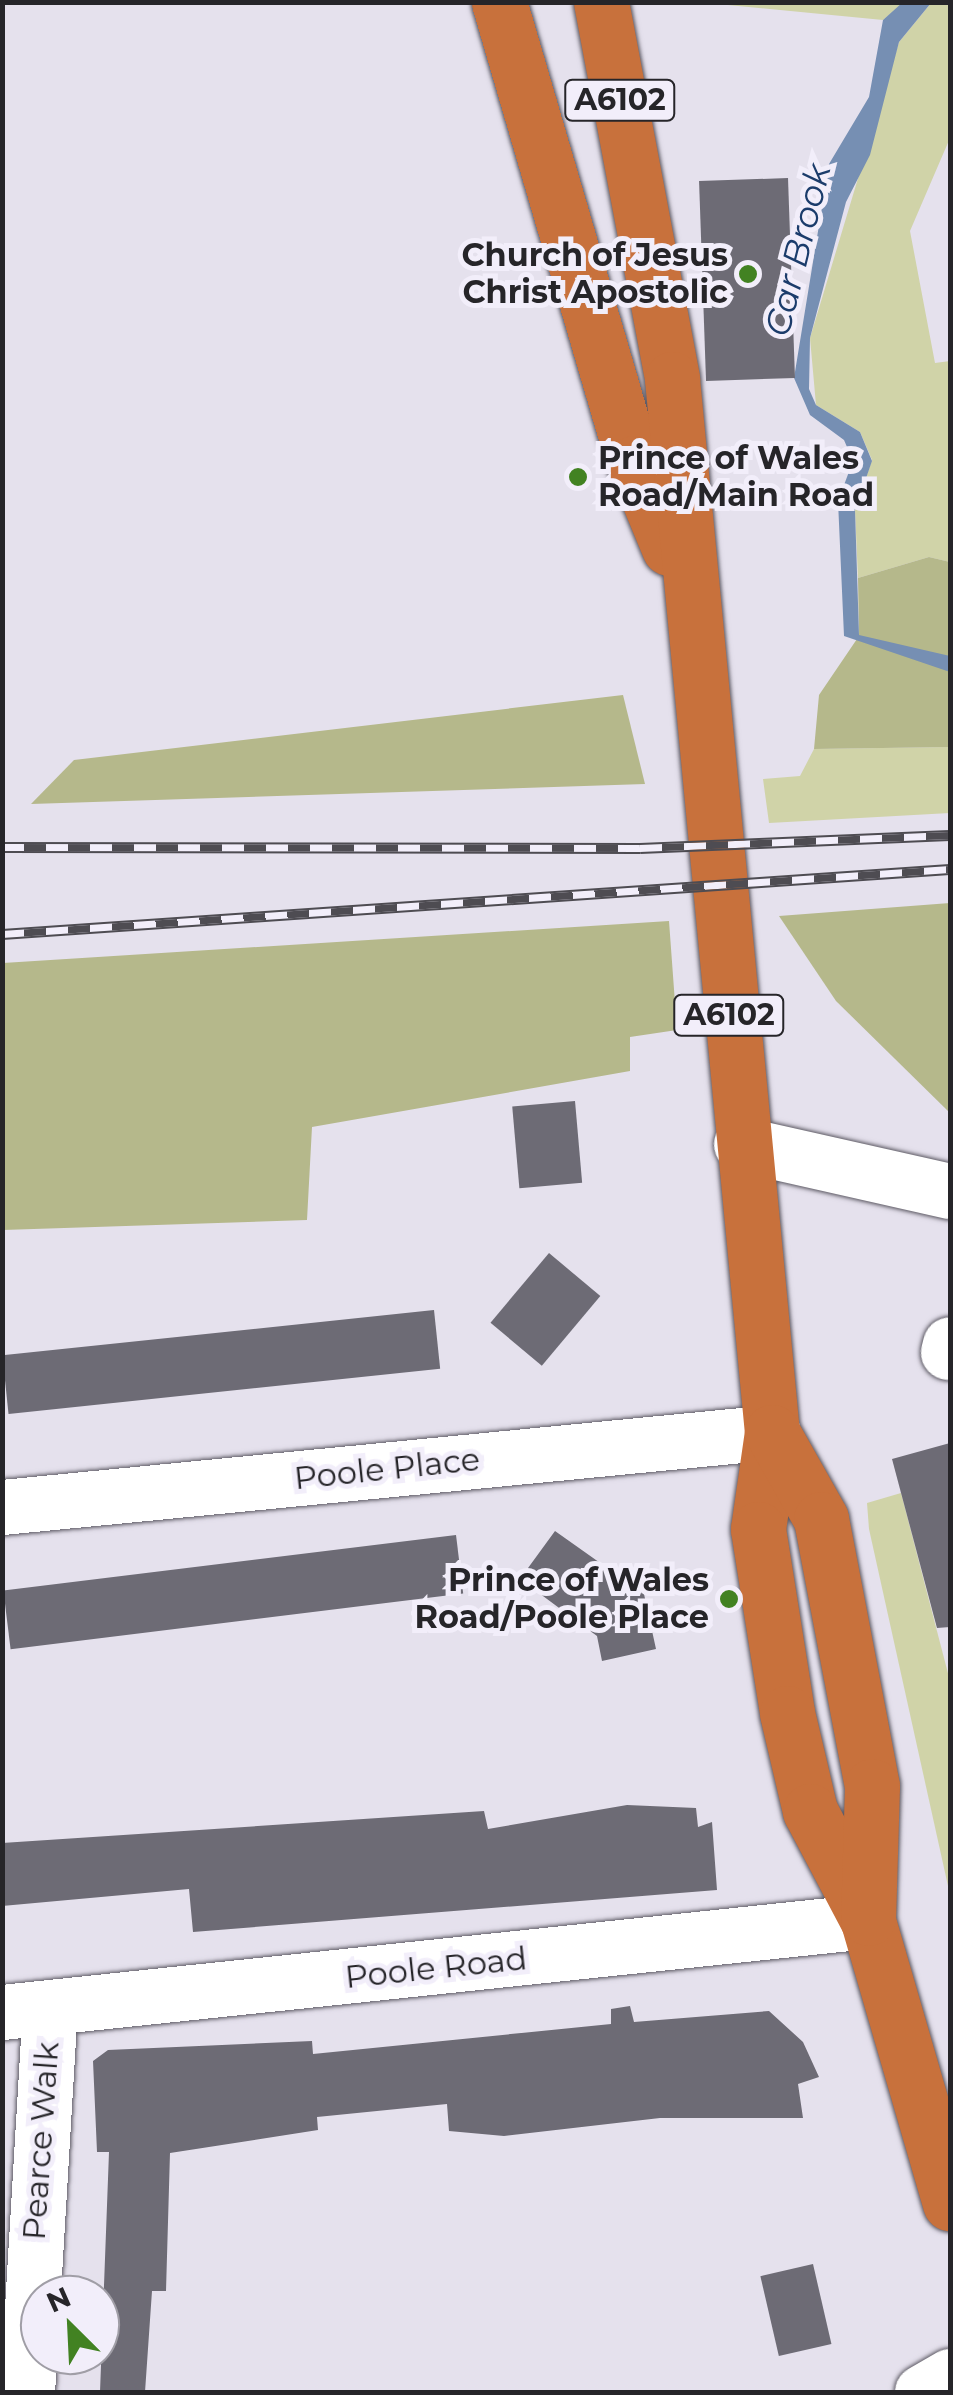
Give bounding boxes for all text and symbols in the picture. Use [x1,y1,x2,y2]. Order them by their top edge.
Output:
road number: A6102 [562,75,678,125]
water label: Car Brook [756,160,840,340]
place label: Church of Jesus Christ Apostolic [461,237,728,312]
marker: Church of Jesus Christ Apostolic [737,263,759,285]
place label: Prince of Wales Road/Main Road [598,440,874,515]
marker: Prince of Wales Road/Main Road [567,466,589,488]
road number: A6102 [672,990,786,1040]
street label: Poole Place [292,1440,482,1498]
place label: Prince of Wales Road/Poole Place [415,1562,709,1637]
marker: Prince of Wales Road/Poole Place [718,1588,740,1610]
street label: Poole Road [343,1939,529,1997]
street label: Pearce Walk [15,2041,67,2241]
north arrow [20,2275,120,2375]
text: N [41,2279,76,2320]

